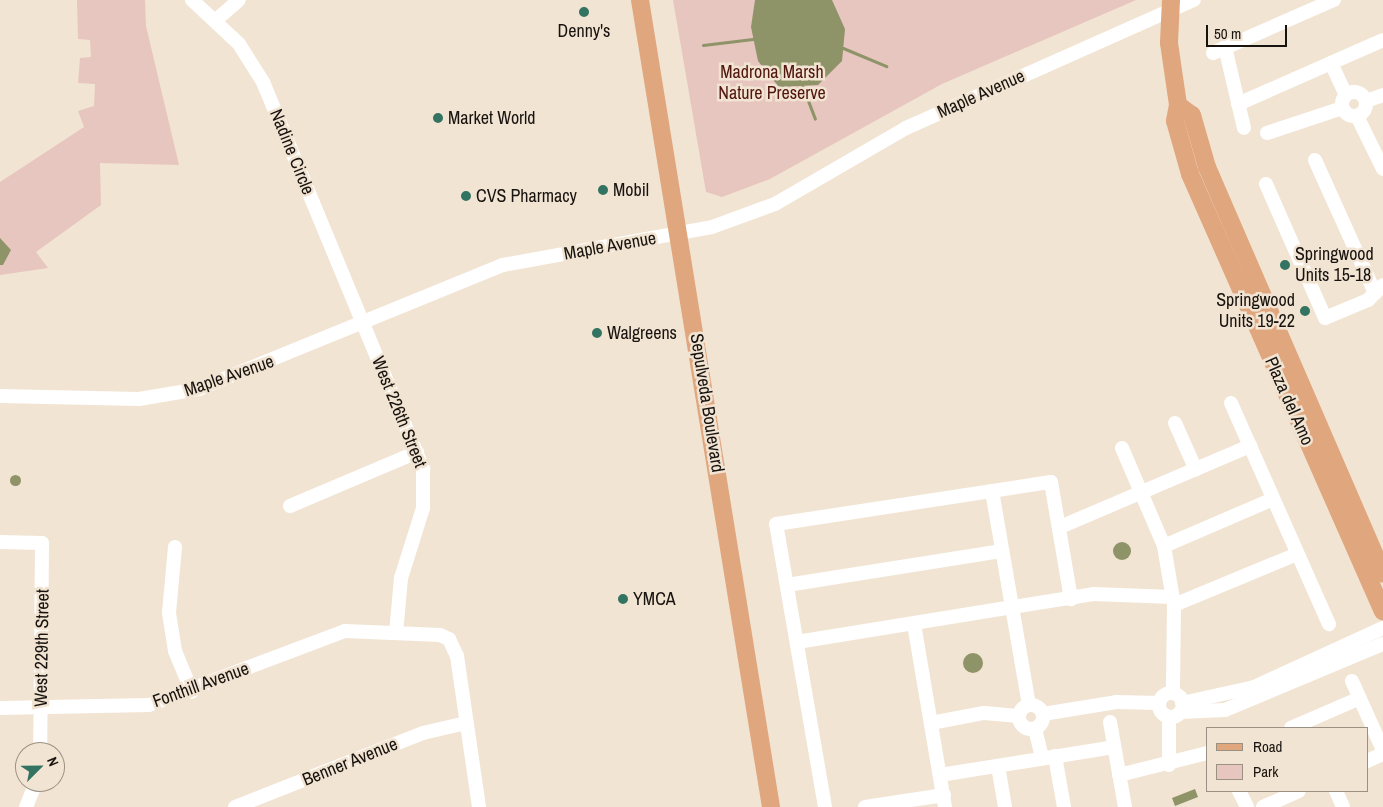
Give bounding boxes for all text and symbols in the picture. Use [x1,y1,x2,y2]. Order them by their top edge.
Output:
marker: Denny's [578,6,590,18]
scale bar [1208,15,1289,47]
place label: Denny's [558,20,610,42]
text: 50 m [1214,23,1241,44]
park label: Madrona Marsh Nature Preserve [718,62,826,104]
street label: Maple Avenue [934,65,1028,123]
street label: Nadine Circle [265,106,319,198]
place label: Market World [448,107,535,129]
marker: Market World [432,112,444,124]
place label: Mobil [613,179,649,201]
marker: Mobil [597,184,609,196]
place label: CVS Pharmacy [476,185,577,207]
marker: CVS Pharmacy [460,190,472,202]
street label: Maple Avenue [562,227,658,265]
place label: Springwood Units 15-18 [1295,244,1374,286]
marker: Springwood Units 15-18 [1279,259,1291,271]
place label: Springwood Units 19-22 [1216,290,1295,332]
marker: Springwood Units 19-22 [1299,305,1311,317]
place label: Walgreens [607,322,677,344]
marker: Walgreens [591,327,603,339]
street label: Sepulveda Boulevard [685,332,729,474]
street label: Maple Avenue [181,350,277,402]
street label: West 226th Street [367,353,431,471]
street label: Plaza del Amo [1260,353,1318,449]
place label: YMCA [633,588,676,610]
street label: West 229th Street [30,589,54,707]
marker: YMCA [617,593,629,605]
street label: Fonthill Avenue [150,657,252,713]
legend [1206,727,1368,792]
street label: Benner Avenue [299,733,401,791]
text: Road [1253,736,1282,757]
north arrow [15,742,65,792]
text: N [43,754,63,769]
text: Park [1253,761,1278,782]

